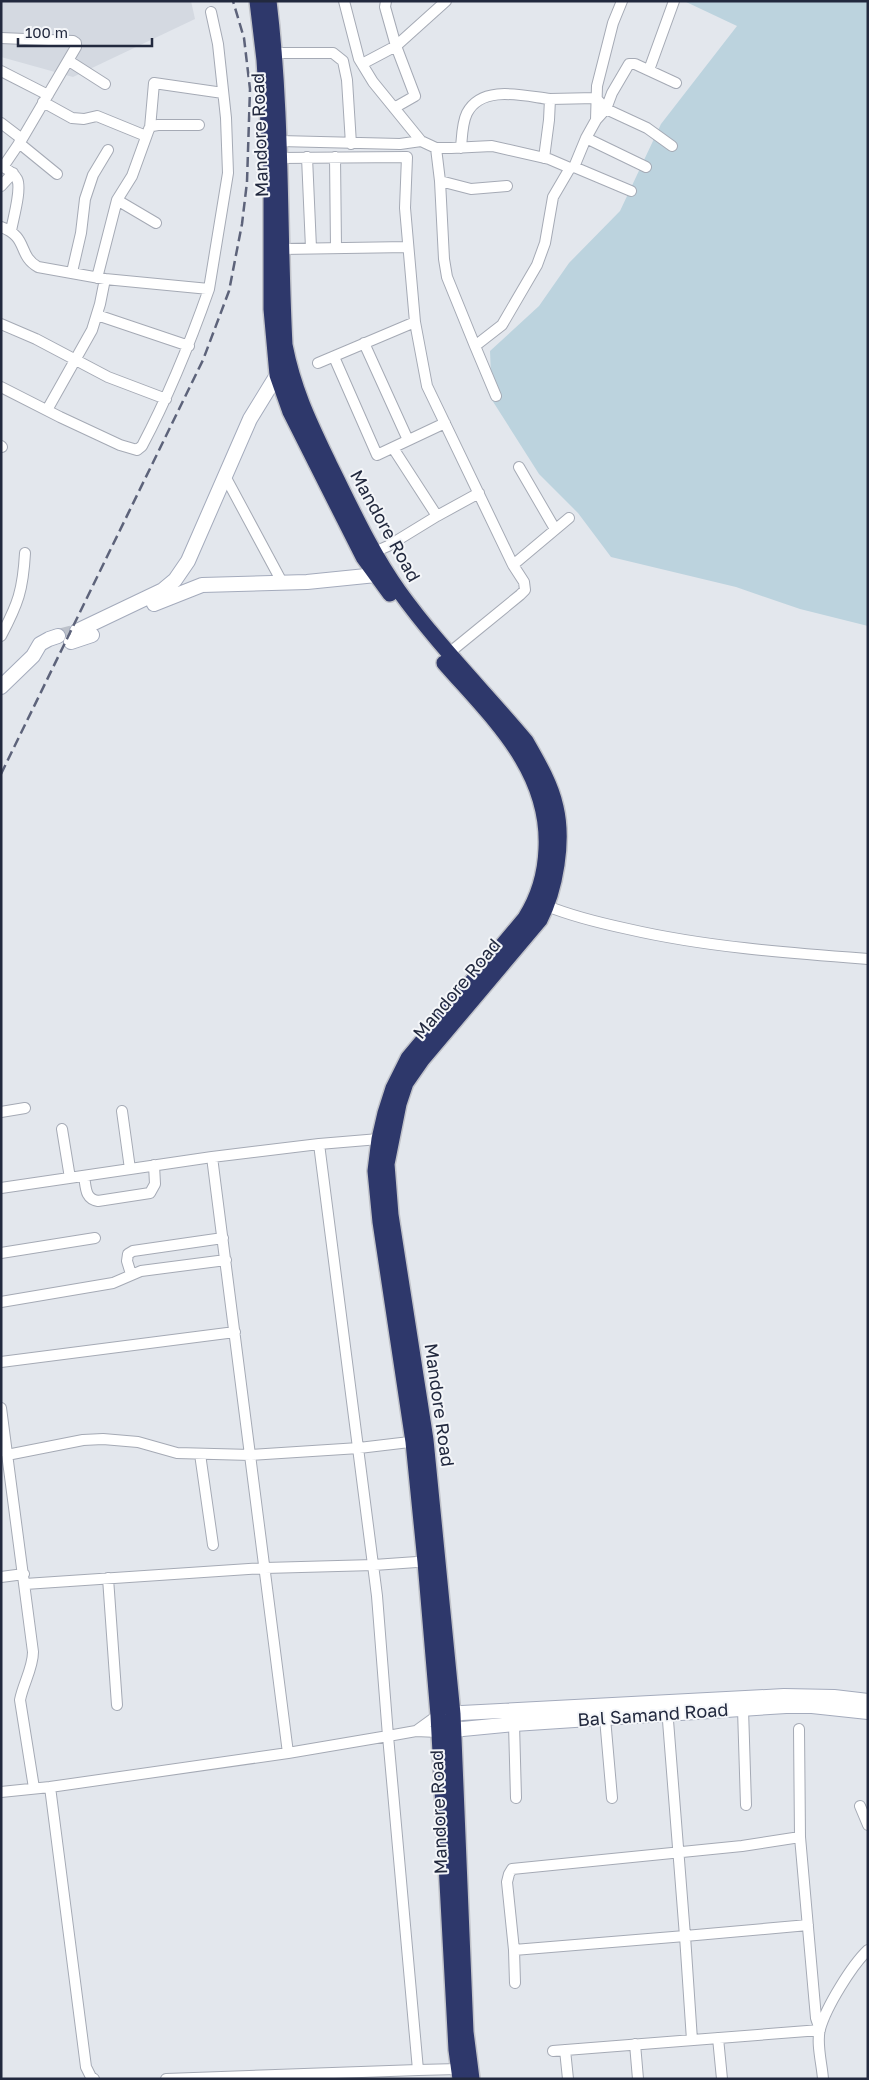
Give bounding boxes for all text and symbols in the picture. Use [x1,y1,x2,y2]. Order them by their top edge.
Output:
scale bar [18,15,151,47]
text: 100 m [25,23,68,41]
street label: Mandore Road [246,72,272,198]
street label: Mandore Road [346,466,426,585]
street label: Mandore Road [408,934,505,1043]
street label: Mandore Road [420,1342,460,1468]
street label: Bal Samand Road [577,1698,729,1730]
street label: Mandore Road [425,1749,451,1875]

